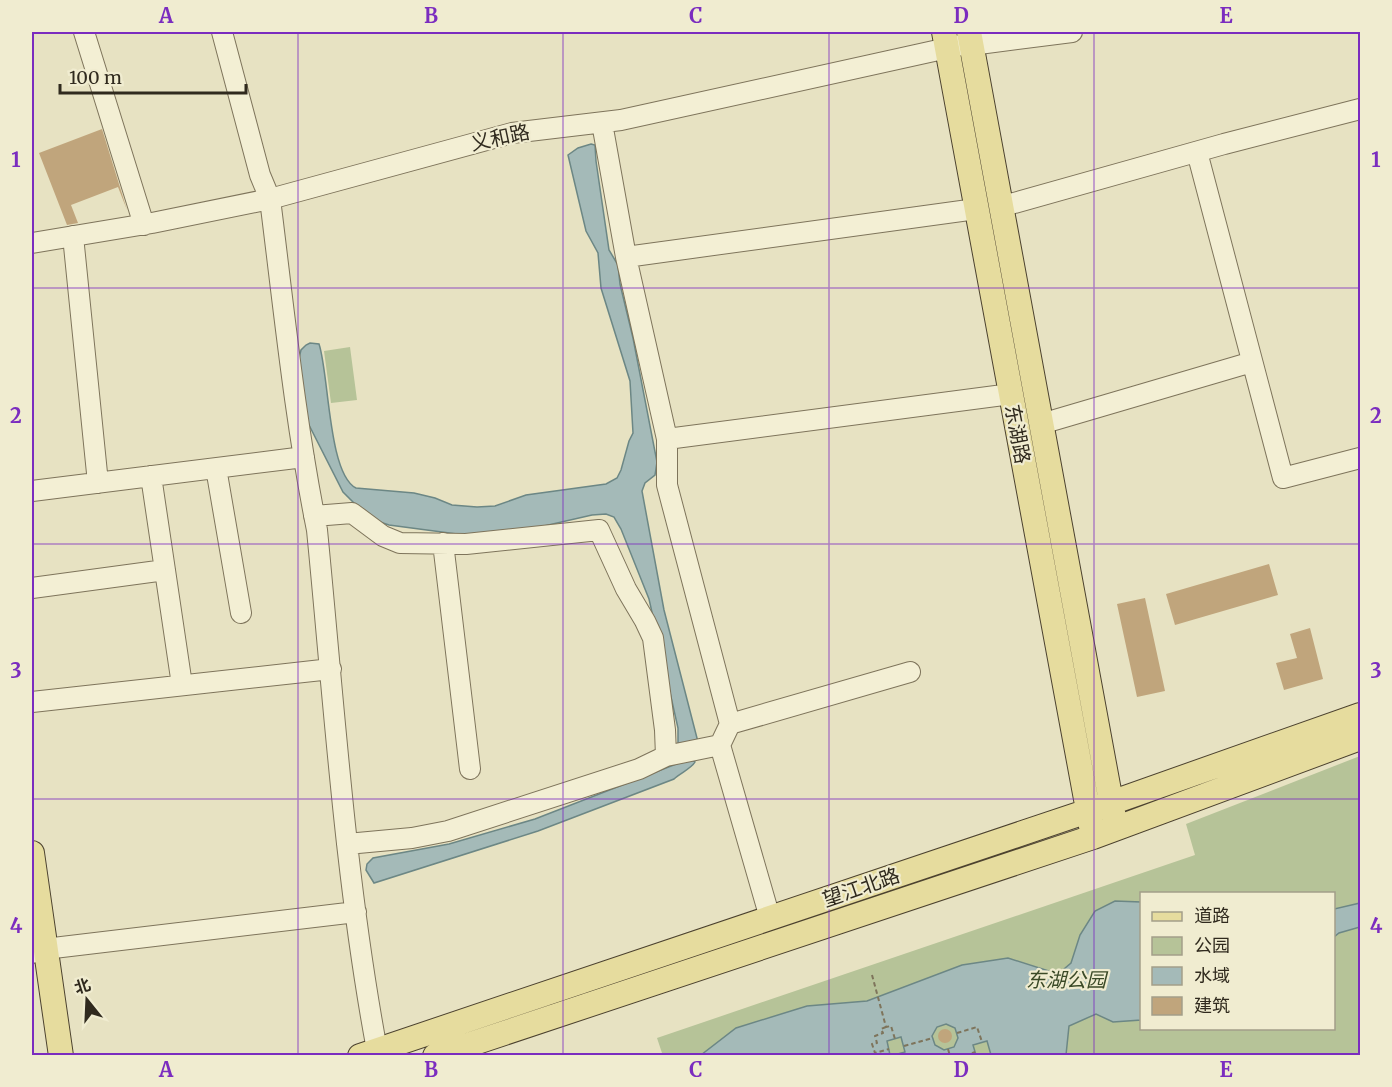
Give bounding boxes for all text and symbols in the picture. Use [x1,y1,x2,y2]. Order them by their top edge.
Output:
text: A [158,3,174,28]
text: B [424,3,438,28]
text: C [689,3,703,28]
text: D [953,3,969,28]
text: E [1219,3,1233,28]
scale bar [60,57,246,95]
text: 100 m [69,66,122,89]
street label: 义和路 [468,119,532,155]
text: 1 [11,147,21,172]
text: 1 [1371,147,1381,172]
street label: 东湖路 [1000,402,1036,466]
text: 2 [10,403,22,428]
text: 2 [1370,403,1382,428]
text: 3 [10,658,22,683]
text: 3 [1370,658,1382,683]
street label: 望江北路 [819,862,903,912]
legend [1140,892,1335,1030]
text: 道路 [1194,904,1230,927]
text: 4 [10,913,23,938]
text: 4 [1370,913,1383,938]
text: 公园 [1194,934,1230,957]
text: 水域 [1194,964,1230,987]
park label: 东湖公园 [1026,967,1109,992]
north arrow [57,970,117,1030]
text: 北 [72,974,93,998]
text: 建筑 [1194,994,1230,1017]
text: A [158,1057,174,1082]
text: B [424,1057,438,1082]
text: C [689,1057,703,1082]
text: D [953,1057,969,1082]
text: E [1219,1057,1233,1082]

